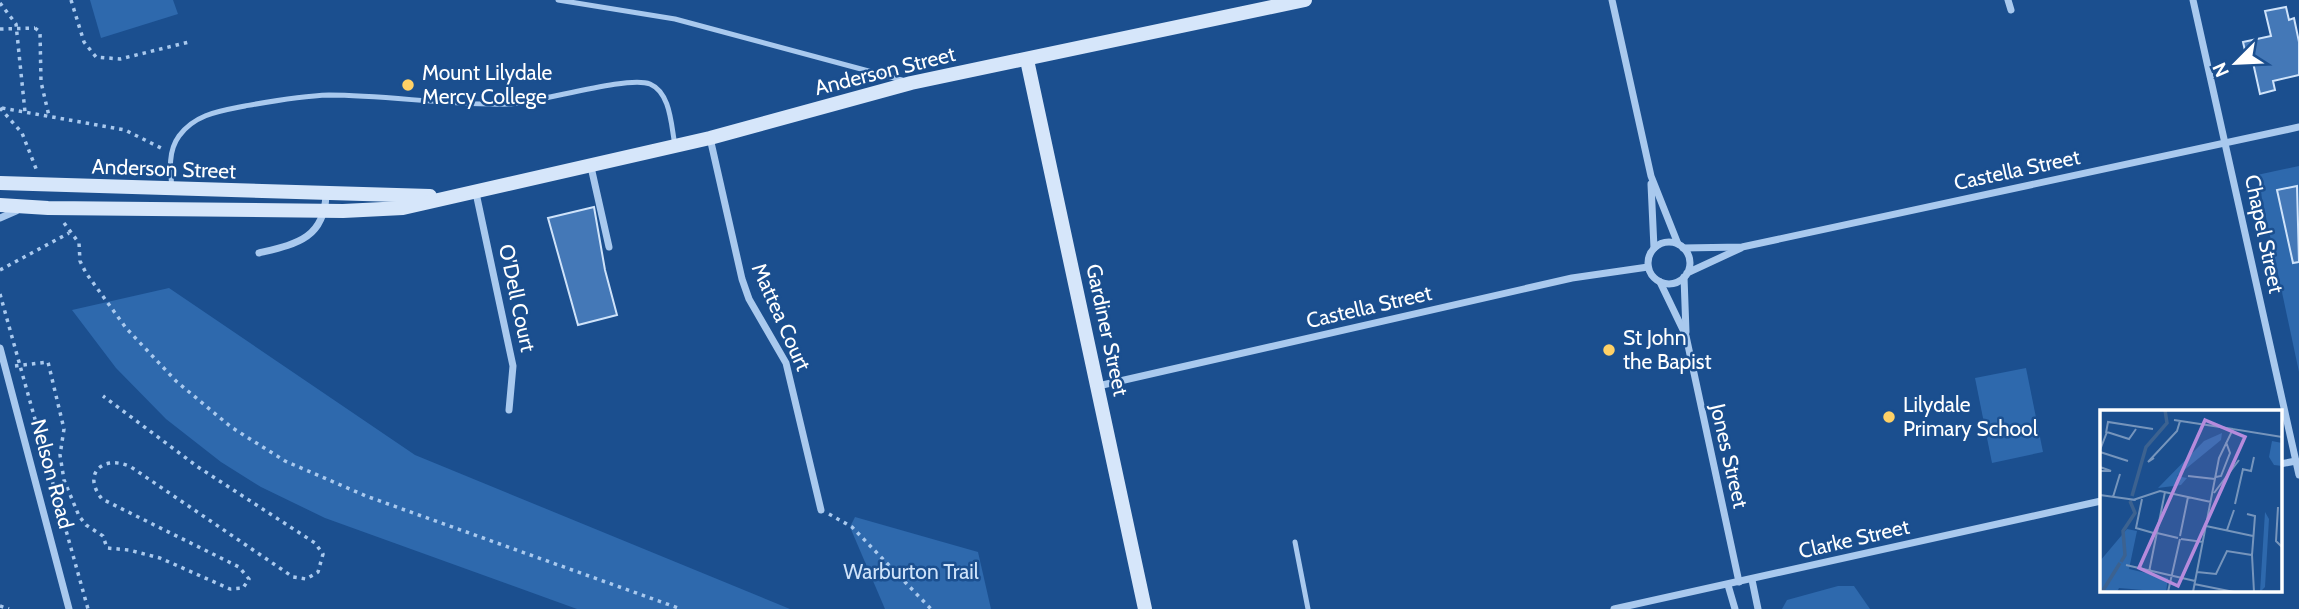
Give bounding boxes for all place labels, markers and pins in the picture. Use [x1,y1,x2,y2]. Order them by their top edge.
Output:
place label: Mount Lilydale Mercy College [422,60,552,109]
marker: Mount Lilydale Mercy College [400,77,416,93]
place label: St John the Bapist [1623,325,1711,374]
marker: St John the Bapist [1601,342,1617,358]
place label: Lilydale Primary School [1903,392,2038,441]
marker: Lilydale Primary School [1881,409,1897,425]

